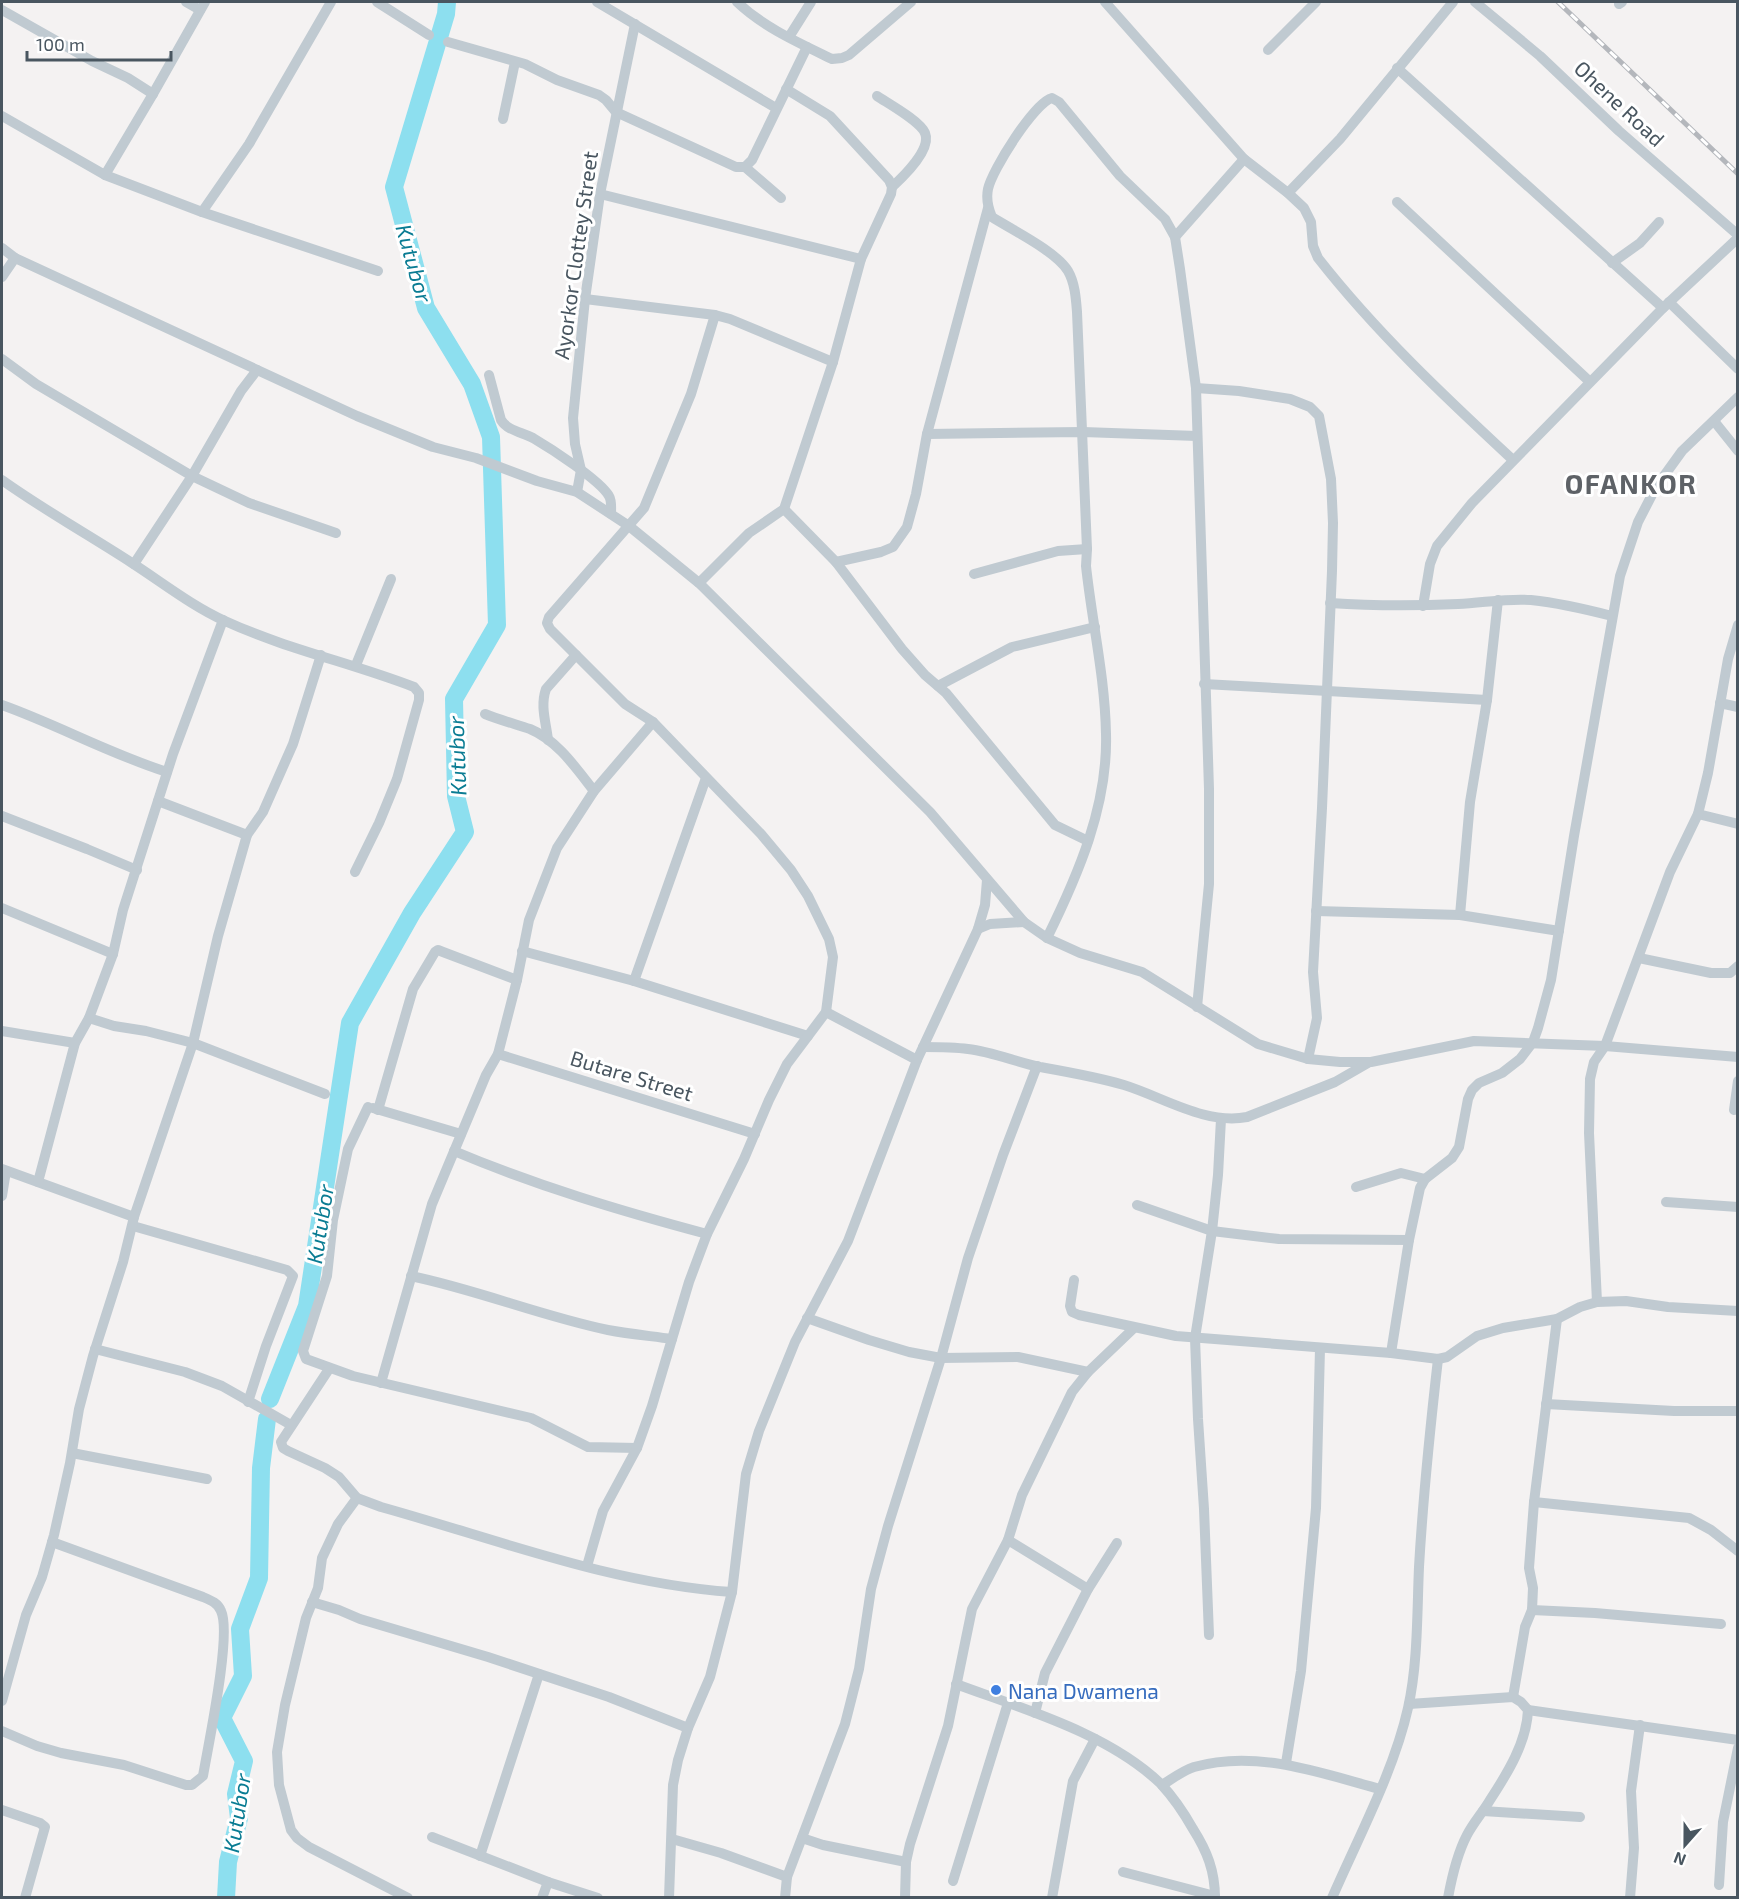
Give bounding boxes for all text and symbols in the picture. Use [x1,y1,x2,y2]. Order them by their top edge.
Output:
scale bar [27,24,171,62]
text: 100 m [36,33,85,55]
street label: Ohene Road [1570,55,1670,151]
street label: Ayorkor Clottey Street [548,149,602,361]
water label: Kutubor [391,221,439,306]
district label: OFANKOR [1565,467,1697,499]
water label: Kutubor [442,714,470,796]
street label: Butare Street [568,1044,696,1106]
water label: Kutubor [300,1181,338,1265]
place label: Nana Dwamena [1008,1678,1159,1703]
marker: Nana Dwamena [989,1683,1003,1697]
water label: Kutubor [217,1770,255,1854]
north arrow [1655,1815,1715,1875]
text: N [1671,1849,1688,1870]

